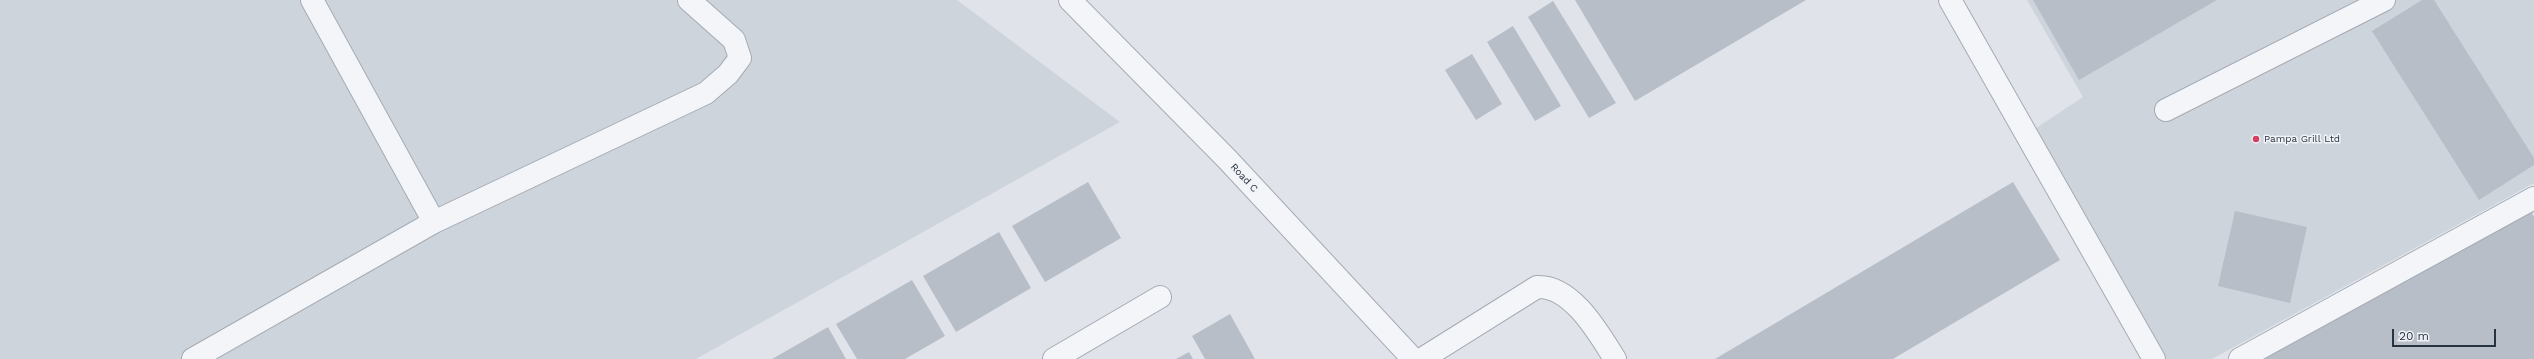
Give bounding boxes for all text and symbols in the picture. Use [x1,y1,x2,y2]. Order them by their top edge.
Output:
place label: Pampa Grill Ltd [2264,133,2340,145]
marker: Pampa Grill Ltd [2251,134,2261,144]
street label: Road C [1228,161,1260,195]
scale bar [2394,321,2498,347]
text: 20 m [2399,329,2429,343]

